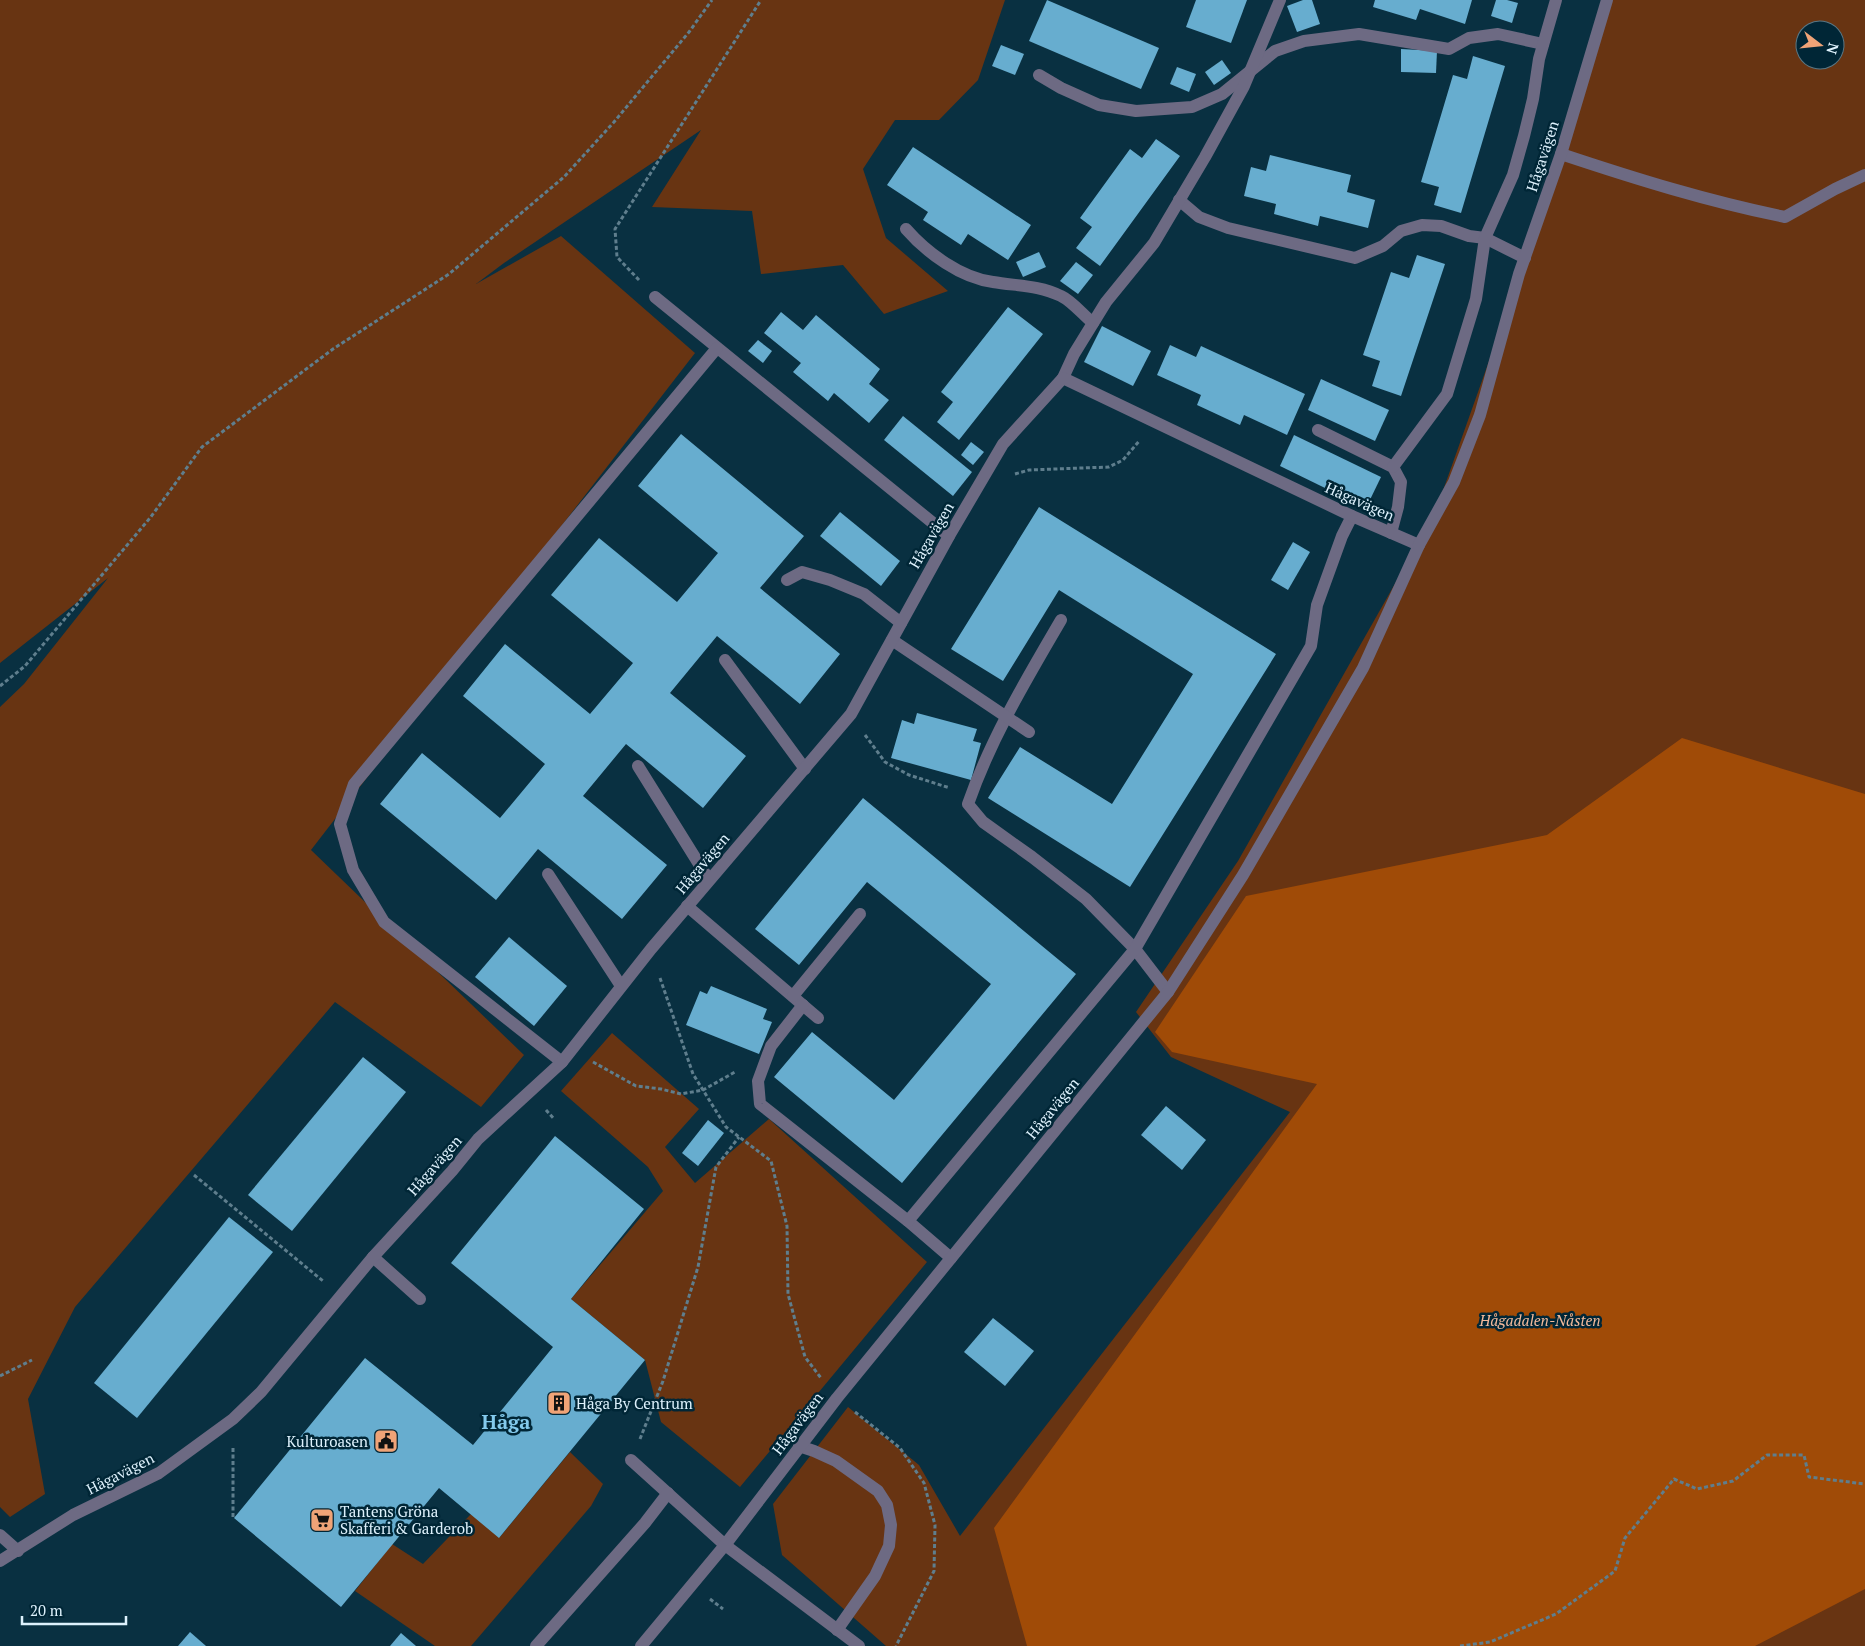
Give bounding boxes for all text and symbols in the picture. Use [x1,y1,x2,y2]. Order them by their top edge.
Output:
north arrow [1795,20,1845,70]
text: N [1822,41,1844,57]
street label: Hågavägen [1521,118,1563,194]
street label: Hågavägen [1322,477,1398,525]
street label: Hågavägen [904,498,958,572]
street label: Hågavägen [671,828,733,898]
street label: Hågavägen [1021,1073,1083,1143]
street label: Hågavägen [402,1131,466,1199]
park label: Hågadalen-Nåsten [1478,1310,1601,1330]
street label: Hågavägen [767,1388,827,1458]
building icon: Håga By Centrum [546,1390,572,1416]
place label: Håga By Centrum [576,1393,693,1413]
district label: Håga [482,1408,530,1435]
public building icon: Kulturoasen [373,1428,399,1454]
place label: Kulturoasen [286,1431,368,1451]
street label: Hågavägen [83,1447,157,1499]
place label: Tantens Gröna Skafferi & Garderob [340,1501,473,1538]
supermarket icon: Tantens Gröna Skafferi & Garderob [309,1507,335,1533]
scale bar [22,1594,126,1626]
text: 20 m [30,1600,63,1620]

